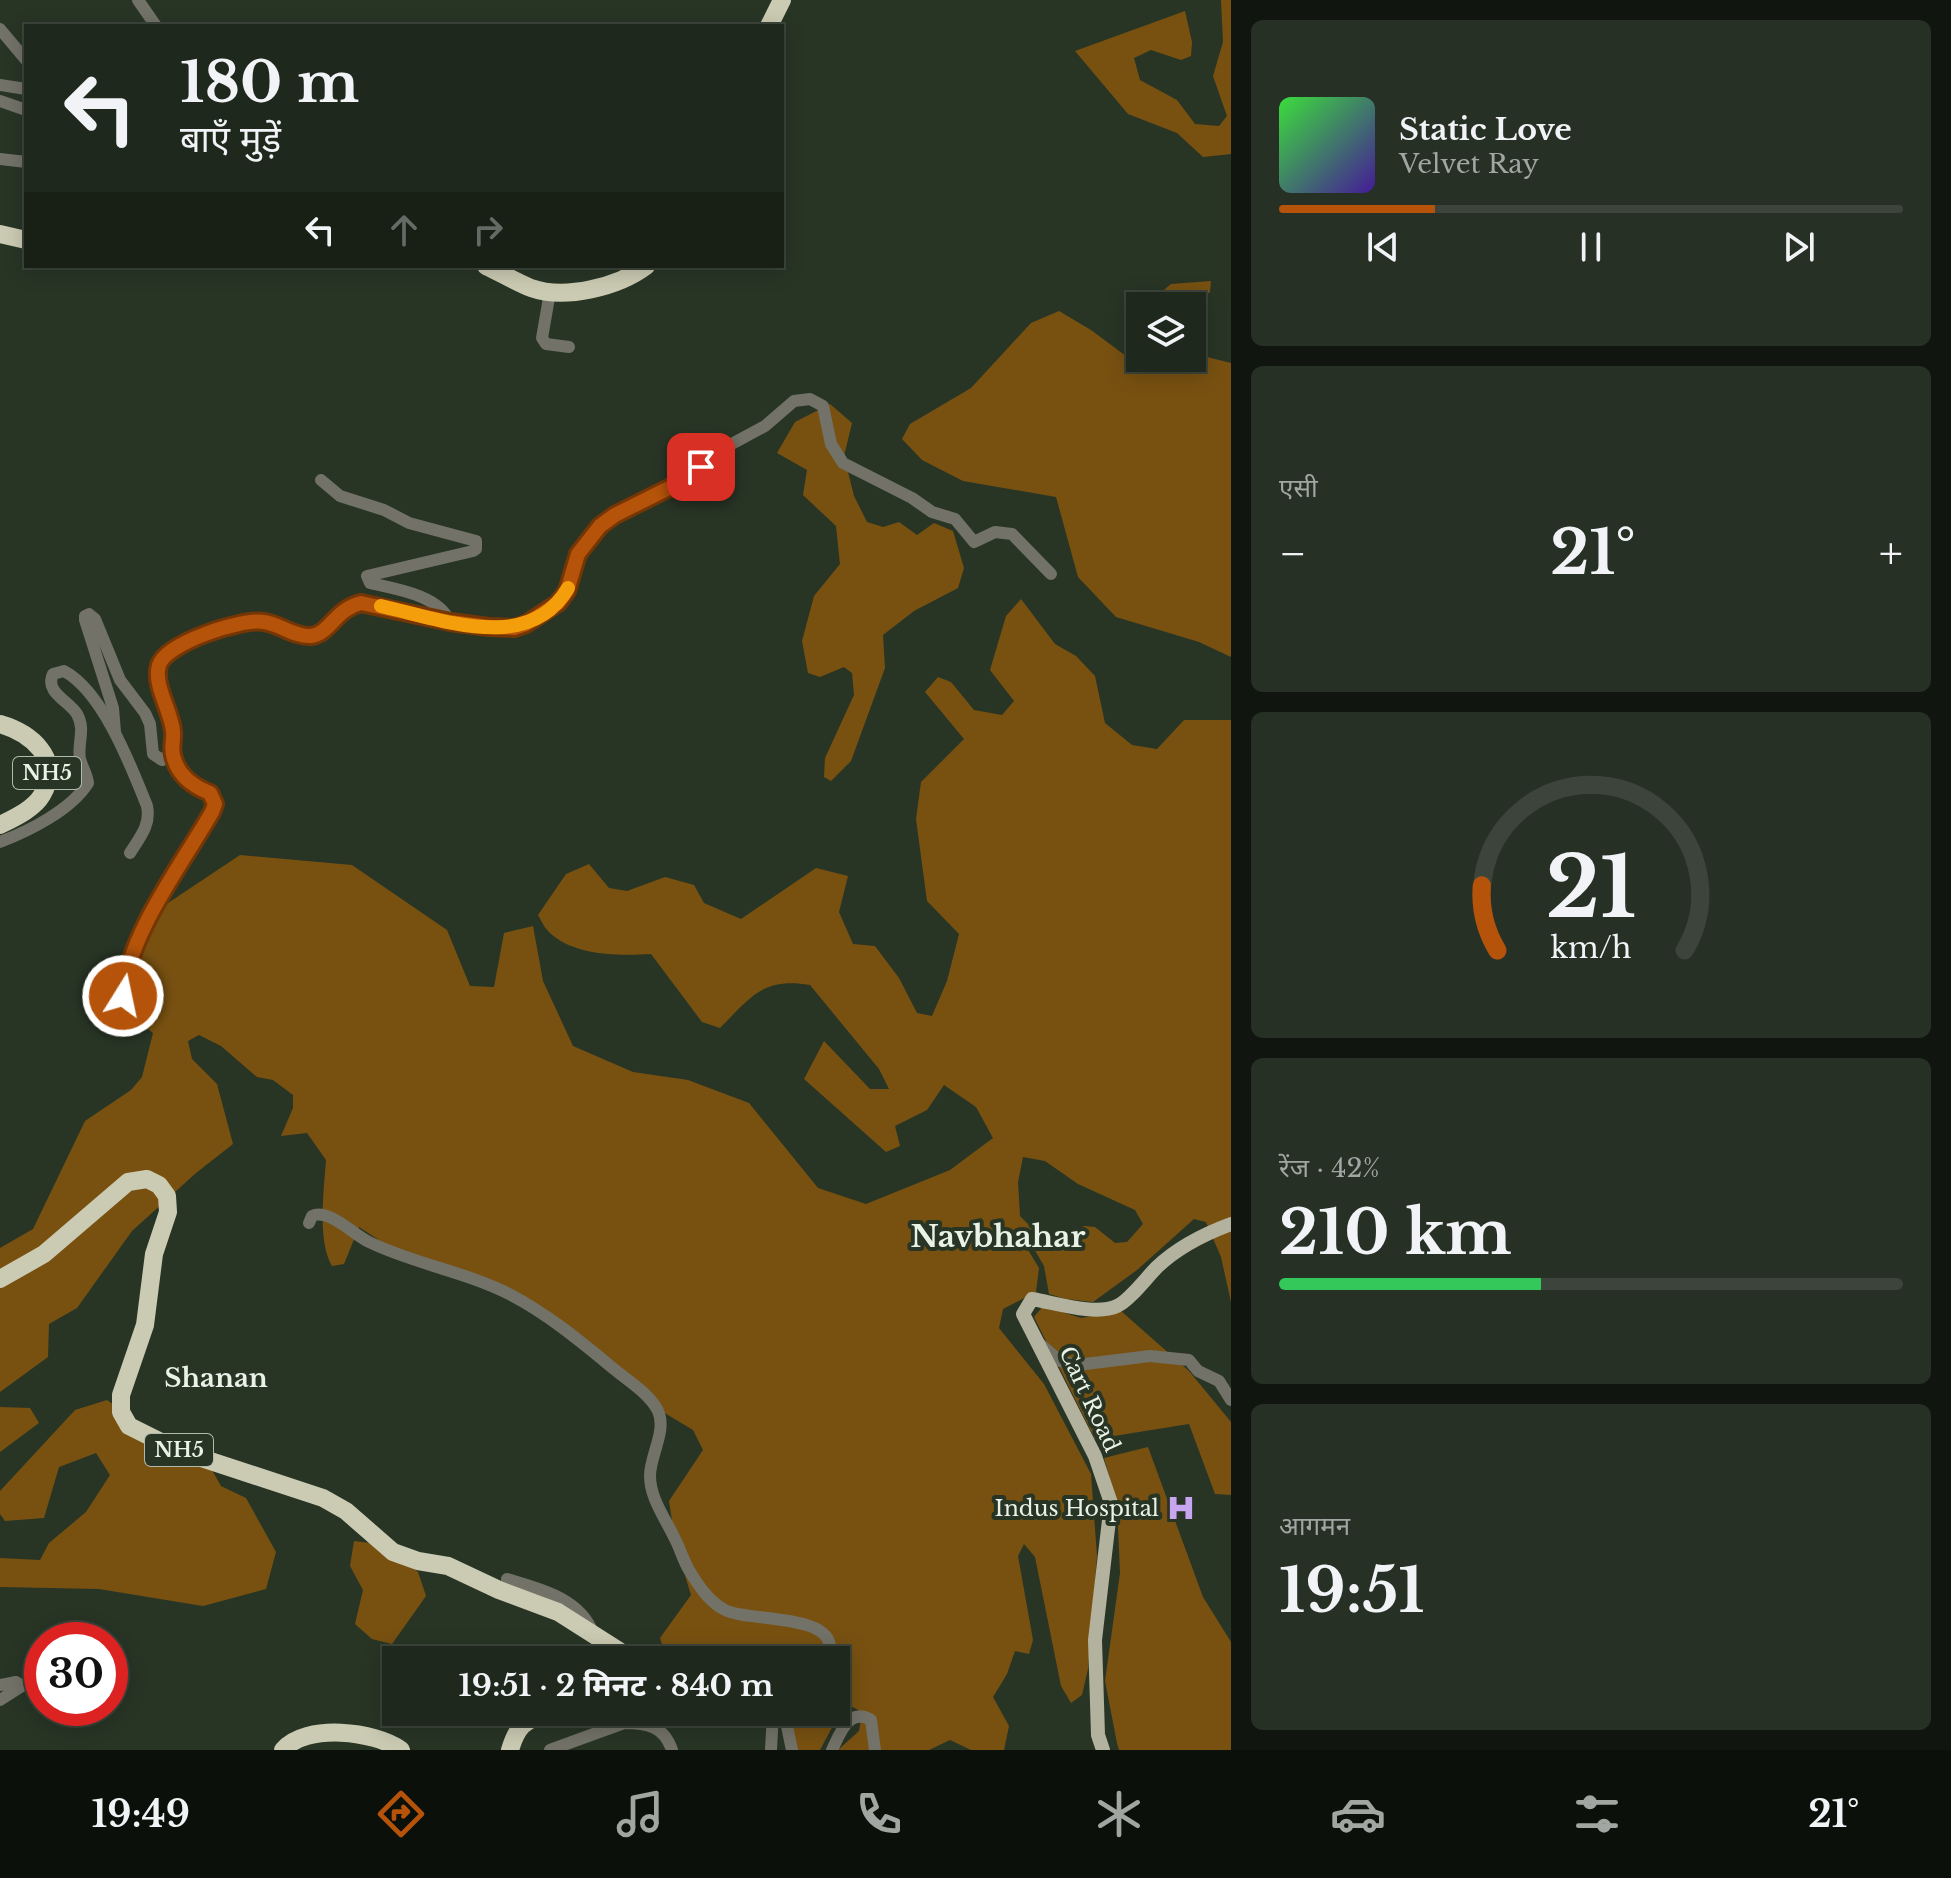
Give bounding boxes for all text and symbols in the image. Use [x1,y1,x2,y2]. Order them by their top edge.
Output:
text: 180 m [180,48,359,117]
icon: left [48,56,152,160]
text: Static Love [1399,111,1572,148]
text: बाएँ मुड़ें [180,117,281,162]
text: Velvet Ray [1399,148,1539,180]
icon: left [298,208,342,252]
icon: ahead [382,208,426,252]
icon: right [466,208,510,252]
icon: previous [1361,225,1405,269]
icon: pause [1569,225,1613,269]
icon: next [1777,225,1821,269]
map controls [1126,292,1206,372]
button: layers [1126,292,1206,372]
pin [667,433,735,501]
icon: arrive [679,445,723,489]
text: एसी [1279,472,1318,504]
text: 21° [1550,516,1635,590]
text: − [1279,526,1307,581]
text: + [1879,526,1903,581]
road number: NH5 [13,757,81,789]
text: 21 [1546,836,1636,939]
text: km/h [1550,930,1632,966]
position arrow [81,954,165,1038]
text: रेंज · 42% [1279,1152,1380,1184]
text: 210 km [1279,1196,1512,1270]
district label: Navbhahar [911,1218,1085,1255]
street label: Cart Road [1053,1342,1126,1456]
district label: Shanan [164,1362,268,1394]
road number: NH5 [145,1434,213,1466]
hospital icon: Indus Hospital [1166,1493,1196,1523]
place label: Indus Hospital [995,1495,1159,1522]
text: आगमन [1279,1510,1350,1542]
text: 19:51 [1279,1554,1425,1628]
speed limit sign: 30 [24,1622,128,1726]
text: 19:51 · 2 मिनट · 840 m [459,1667,773,1704]
icon: directions [373,1786,429,1842]
icon: music [612,1786,668,1842]
icon: phone [851,1786,907,1842]
icon: climate [1091,1786,1147,1842]
icon: car [1330,1786,1386,1842]
icon: filters [1569,1786,1625,1842]
text: 19:49 [92,1792,190,1837]
text: 21° [1808,1792,1859,1837]

